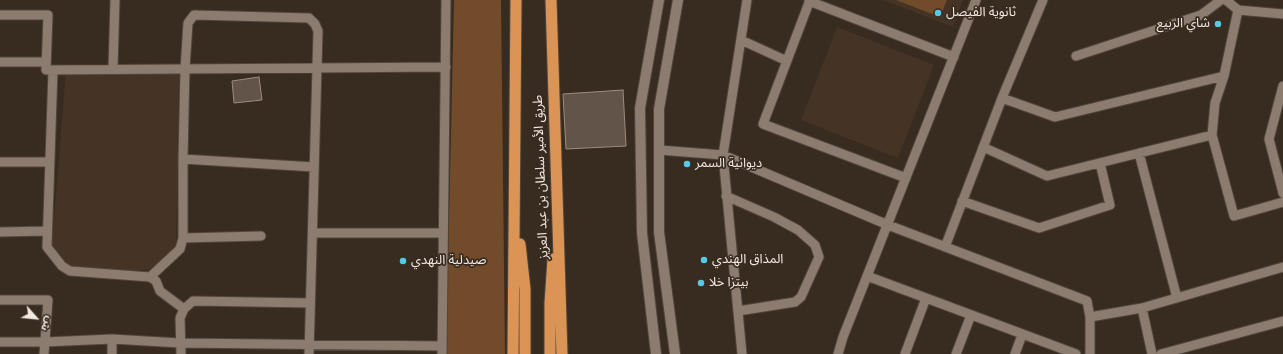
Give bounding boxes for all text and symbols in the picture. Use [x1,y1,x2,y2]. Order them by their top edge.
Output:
place label: ثانوية الفيصل [946,5,1016,21]
marker: ثانوية الفيصل [933,8,943,18]
place label: شاي الربيع [1157,16,1210,32]
marker: شاي الربيع [1213,19,1223,29]
street label: طريق الأمير سلطان بن عبد العزيز [531,94,553,260]
place label: ديوانية السمر [695,156,762,172]
marker: ديوانية السمر [682,159,692,169]
place label: المذاق الهندي [712,252,783,268]
place label: صيدلية النهدي [411,253,486,269]
marker: المذاق الهندي [699,255,709,265]
marker: صيدلية النهدي [398,256,408,266]
place label: بيتزا خلا [709,275,749,291]
marker: بيتزا خلا [696,278,706,288]
north arrow [16,298,56,338]
text: ش [37,314,56,333]

